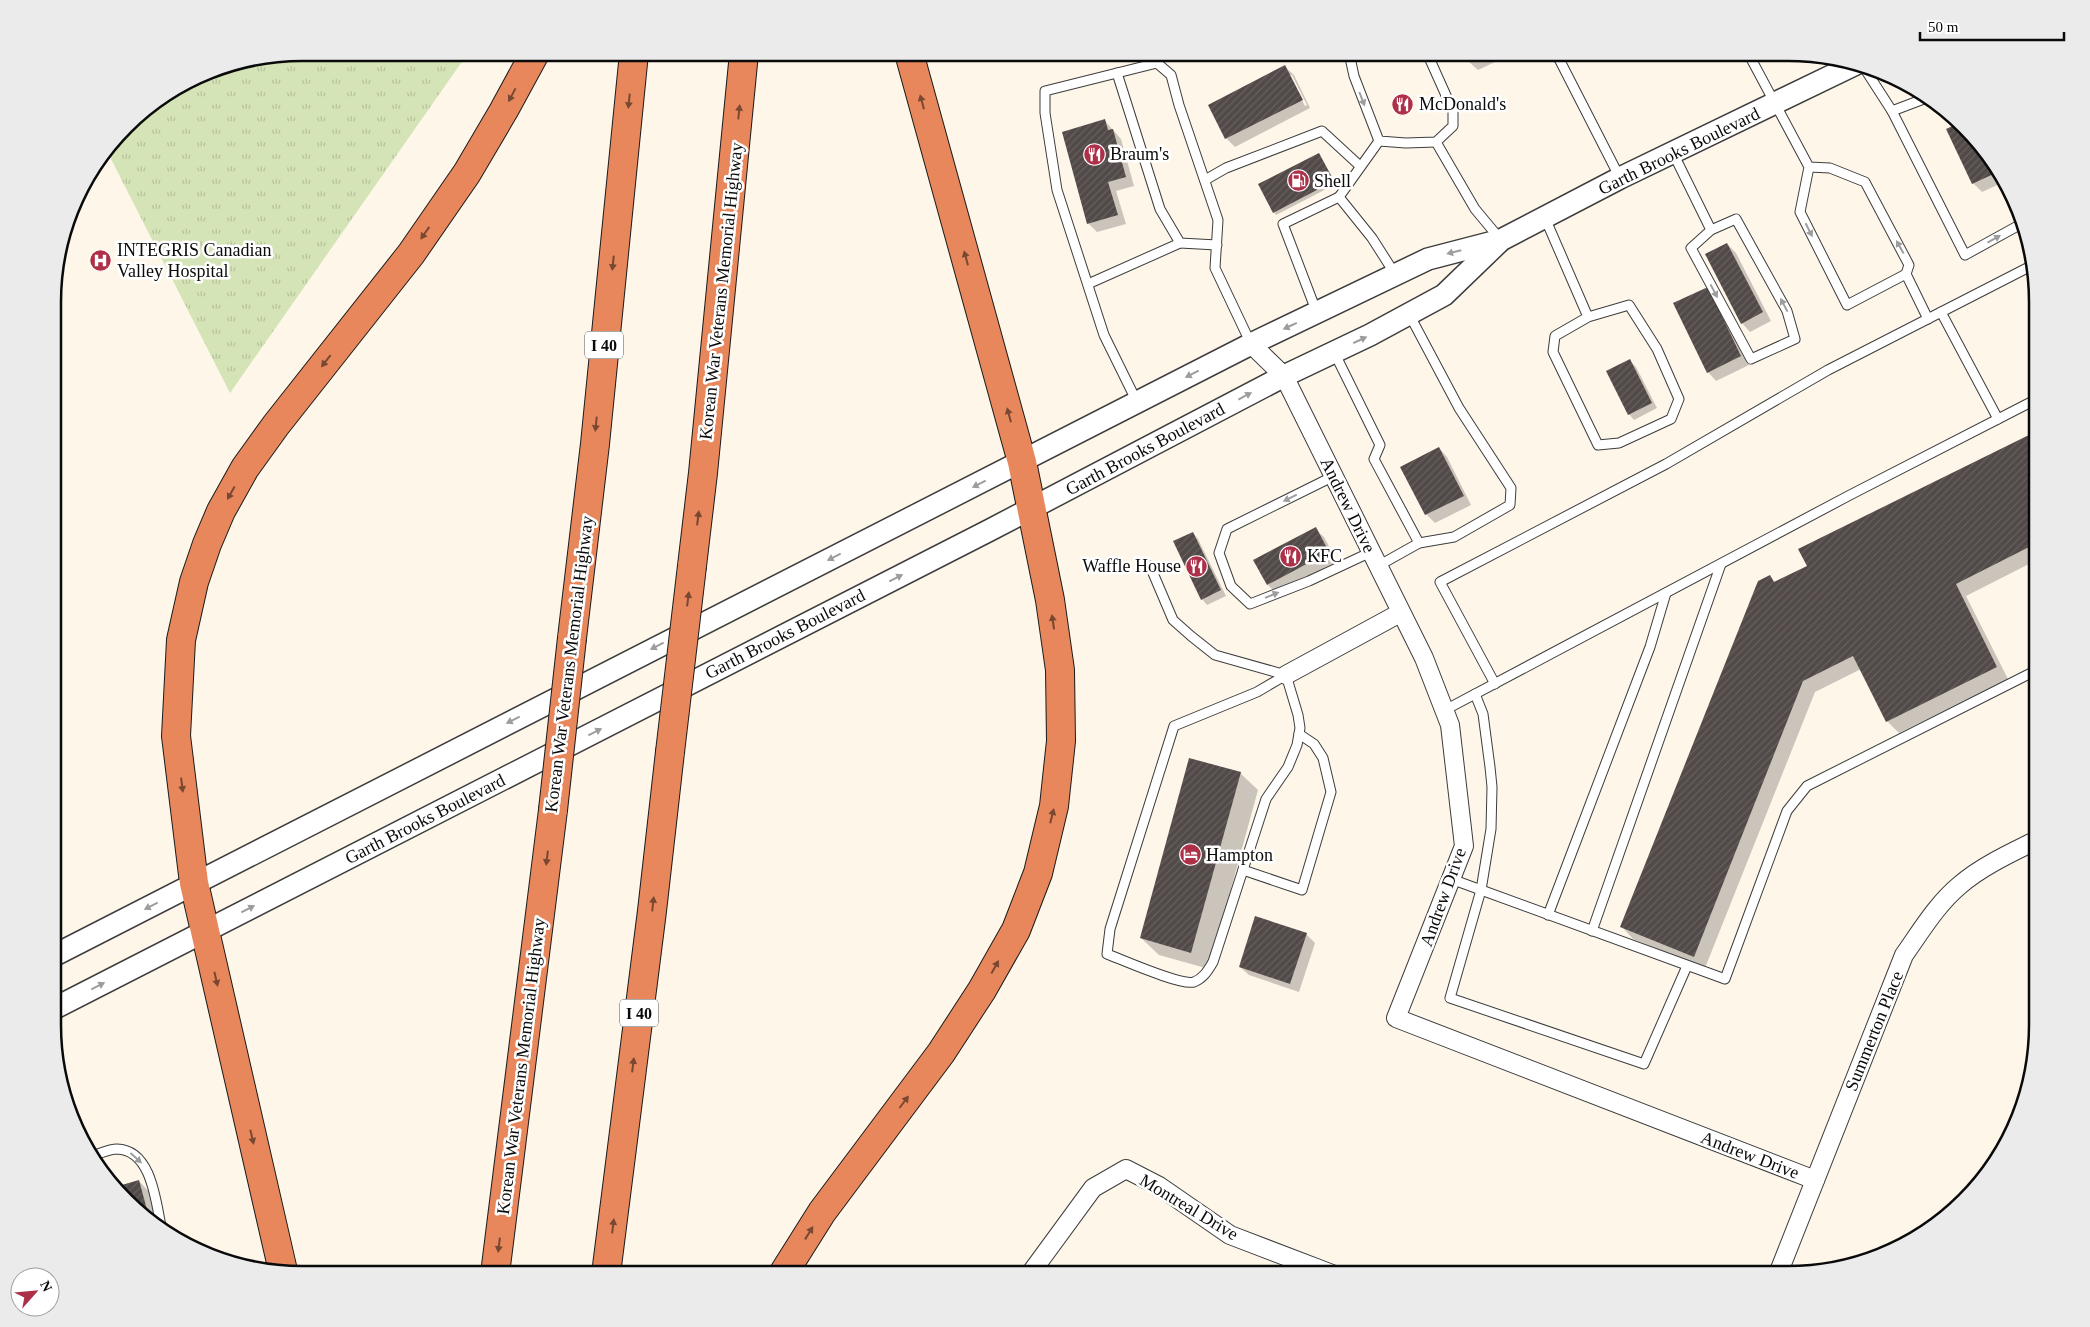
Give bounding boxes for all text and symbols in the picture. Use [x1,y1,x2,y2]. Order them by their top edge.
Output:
scale bar [1920,10,2064,42]
text: 50 m [1928,19,1959,35]
one-way arrow [508,88,516,103]
one-way arrow [1359,92,1367,106]
restaurant icon: McDonald's [1391,92,1415,116]
one-way arrow [625,93,633,109]
one-way arrow [918,94,926,109]
place label: McDonald's [1419,94,1506,114]
street label: Garth Brooks Boulevard [1595,103,1763,199]
one-way arrow [735,104,743,120]
street label: Korean War Veterans Memorial Highway [695,141,747,441]
restaurant icon: Braum's [1082,142,1106,166]
place label: Braum's [1110,144,1169,164]
fuel station icon: Shell [1286,169,1310,193]
place label: Shell [1314,171,1351,191]
one-way arrow [1805,223,1813,237]
one-way arrow [420,226,430,240]
one-way arrow [1987,235,2001,243]
place label: INTEGRIS Canadian Valley Hospital [117,240,271,281]
one-way arrow [1895,241,1904,254]
hospital icon: INTEGRIS Canadian Valley Hospital [89,248,113,272]
one-way arrow [1446,249,1461,257]
one-way arrow [962,251,970,266]
one-way arrow [609,255,617,271]
one-way arrow [1710,284,1718,299]
one-way arrow [1780,298,1788,312]
one-way arrow [1283,322,1297,330]
road number: I 40 [585,332,623,358]
one-way arrow [1353,335,1367,343]
one-way arrow [320,355,331,368]
one-way arrow [1185,370,1199,378]
one-way arrow [1238,392,1253,400]
street label: Garth Brooks Boulevard [1062,399,1228,499]
one-way arrow [1005,407,1013,422]
one-way arrow [592,417,600,433]
street label: Andrew Drive [1316,454,1380,556]
one-way arrow [972,480,986,488]
one-way arrow [227,487,236,500]
one-way arrow [1283,494,1297,502]
one-way arrow [694,509,702,525]
street label: Korean War Veterans Memorial Highway [541,514,597,814]
restaurant icon: KFC [1279,544,1303,568]
place label: KFC [1307,546,1342,566]
one-way arrow [826,553,841,561]
restaurant icon: Waffle House [1185,554,1209,578]
place label: Waffle House [1082,556,1181,576]
one-way arrow [889,574,903,582]
street label: Garth Brooks Boulevard [702,585,868,683]
one-way arrow [684,591,692,607]
one-way arrow [1265,591,1279,599]
one-way arrow [1049,614,1057,630]
one-way arrow [650,642,665,650]
one-way arrow [506,716,520,724]
one-way arrow [588,728,603,736]
street label: Garth Brooks Boulevard [342,770,508,868]
one-way arrow [178,777,186,793]
one-way arrow [1048,808,1056,823]
hotel icon: Hampton [1178,843,1202,867]
place label: Hampton [1206,845,1273,865]
street label: Andrew Drive [1416,845,1470,949]
one-way arrow [542,850,550,866]
one-way arrow [649,895,657,911]
one-way arrow [143,902,158,910]
one-way arrow [241,905,255,913]
street label: Korean War Veterans Memorial Highway [493,916,549,1216]
one-way arrow [991,960,999,975]
street label: Summerton Place [1841,968,1907,1094]
one-way arrow [212,971,220,986]
one-way arrow [91,982,105,990]
road number: I 40 [620,1000,658,1026]
one-way arrow [629,1057,637,1073]
one-way arrow [899,1096,910,1109]
street label: Andrew Drive [1698,1127,1802,1183]
one-way arrow [248,1130,256,1145]
one-way arrow [129,1152,141,1164]
street label: Montreal Drive [1136,1170,1242,1244]
one-way arrow [609,1218,617,1234]
one-way arrow [804,1227,813,1240]
one-way arrow [494,1238,502,1254]
north arrow [10,1267,60,1317]
text: N [37,1278,55,1294]

